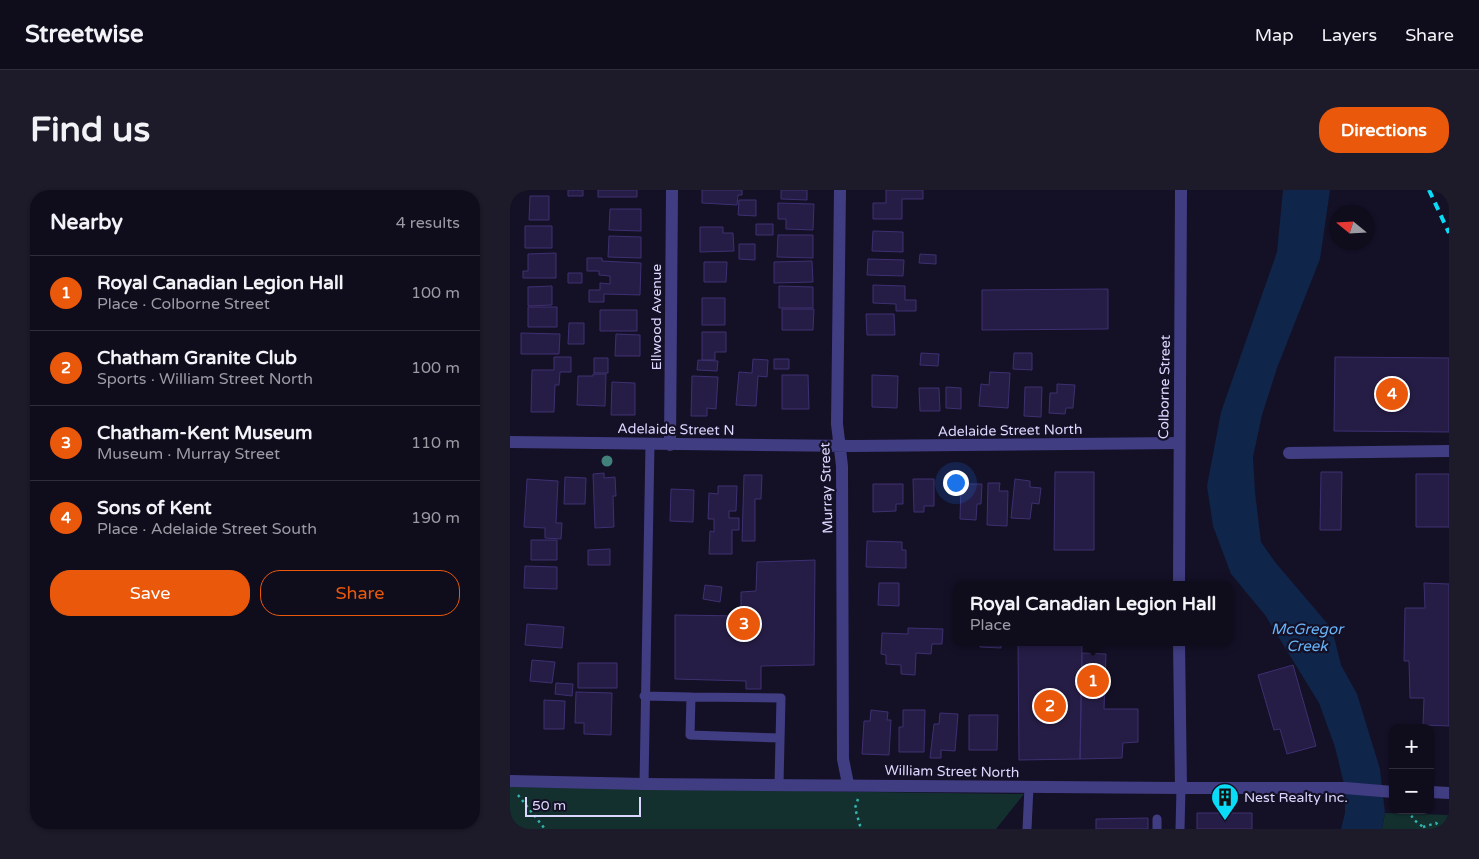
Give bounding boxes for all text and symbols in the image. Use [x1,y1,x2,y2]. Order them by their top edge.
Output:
text: Streetwise [25,20,144,49]
text: Map [1255,24,1294,46]
text: Layers [1322,24,1377,46]
text: Share [1405,24,1454,46]
button: Directions [1319,107,1449,153]
text: Find us [30,109,150,151]
north arrow [1329,205,1374,250]
text: Nearby [50,210,123,235]
text: 4 results [396,213,460,233]
street label: Ellwood Avenue [648,264,665,370]
text: Royal Canadian Legion Hall [97,272,343,294]
text: 1 [61,283,71,303]
text: 100 m [411,283,460,303]
text: Place · Colborne Street [97,294,270,314]
street label: Colborne Street [1155,334,1174,439]
text: Chatham Granite Club [97,347,297,369]
text: 2 [61,358,71,378]
text: 100 m [411,358,460,378]
text: Sports · William Street North [97,369,313,389]
pin: 4 [1376,375,1408,413]
street label: Adelaide Street N [617,420,735,439]
street label: Adelaide Street North [938,421,1083,440]
text: Chatham-Kent Museum [97,422,313,444]
text: 3 [61,433,71,453]
text: 110 m [411,433,460,453]
street label: Murray Street [816,441,837,534]
text: Museum · Murray Street [97,444,280,464]
your location [943,470,969,496]
text: Sons of Kent [97,497,212,519]
text: 4 [61,508,71,528]
text: 190 m [411,508,460,528]
text: Place · Adelaide Street South [97,519,317,539]
button: Save [50,570,250,616]
button: Share [260,570,460,616]
popup [953,581,1233,646]
text: Royal Canadian Legion Hall [970,593,1216,615]
pin: 3 [728,605,760,643]
text: Place [970,615,1011,635]
water label: McGregor Creek [1271,620,1345,655]
pin: 1 [1077,662,1109,700]
pin: 2 [1034,687,1066,725]
map controls [1389,724,1434,814]
button: + [1389,724,1434,769]
street label: William Street North [884,762,1020,781]
button: − [1389,769,1434,814]
building icon: Nest Realty Inc. [1210,782,1240,821]
place label: Nest Realty Inc. [1244,789,1348,806]
scale bar [525,794,641,817]
text: 50 m [532,797,566,814]

